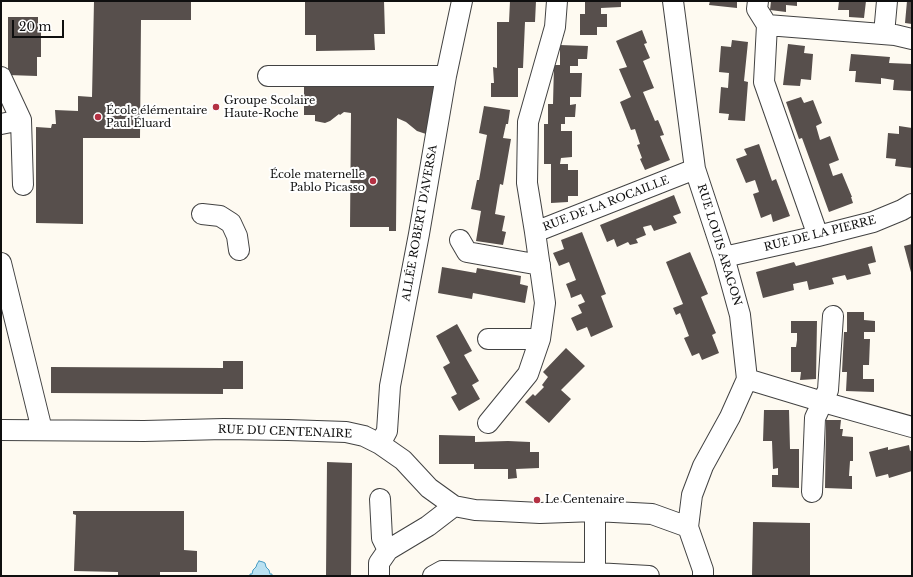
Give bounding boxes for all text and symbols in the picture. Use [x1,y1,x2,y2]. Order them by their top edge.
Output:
scale bar [14,12,66,38]
text: 20 m [19,19,51,34]
place label: Groupe Scolaire Haute-Roche [224,94,315,120]
marker: Groupe Scolaire Haute-Roche [211,102,221,112]
place label: École élémentaire Paul Éluard [106,104,207,130]
marker: École élémentaire Paul Éluard [93,112,103,122]
street label: ALLÉE ROBERT D'AVERSA [400,144,440,302]
place label: École maternelle Pablo Picasso [270,168,365,194]
street label: RUE DE LA ROCAILLE [541,174,671,234]
marker: École maternelle Pablo Picasso [368,176,378,186]
street label: RUE LOUIS ARAGON [694,182,744,308]
street label: RUE DE LA PIERRE [763,214,877,254]
street label: RUE DU CENTENAIRE [218,423,352,441]
place label: Le Centenaire [545,493,624,507]
marker: Le Centenaire [532,495,542,505]

